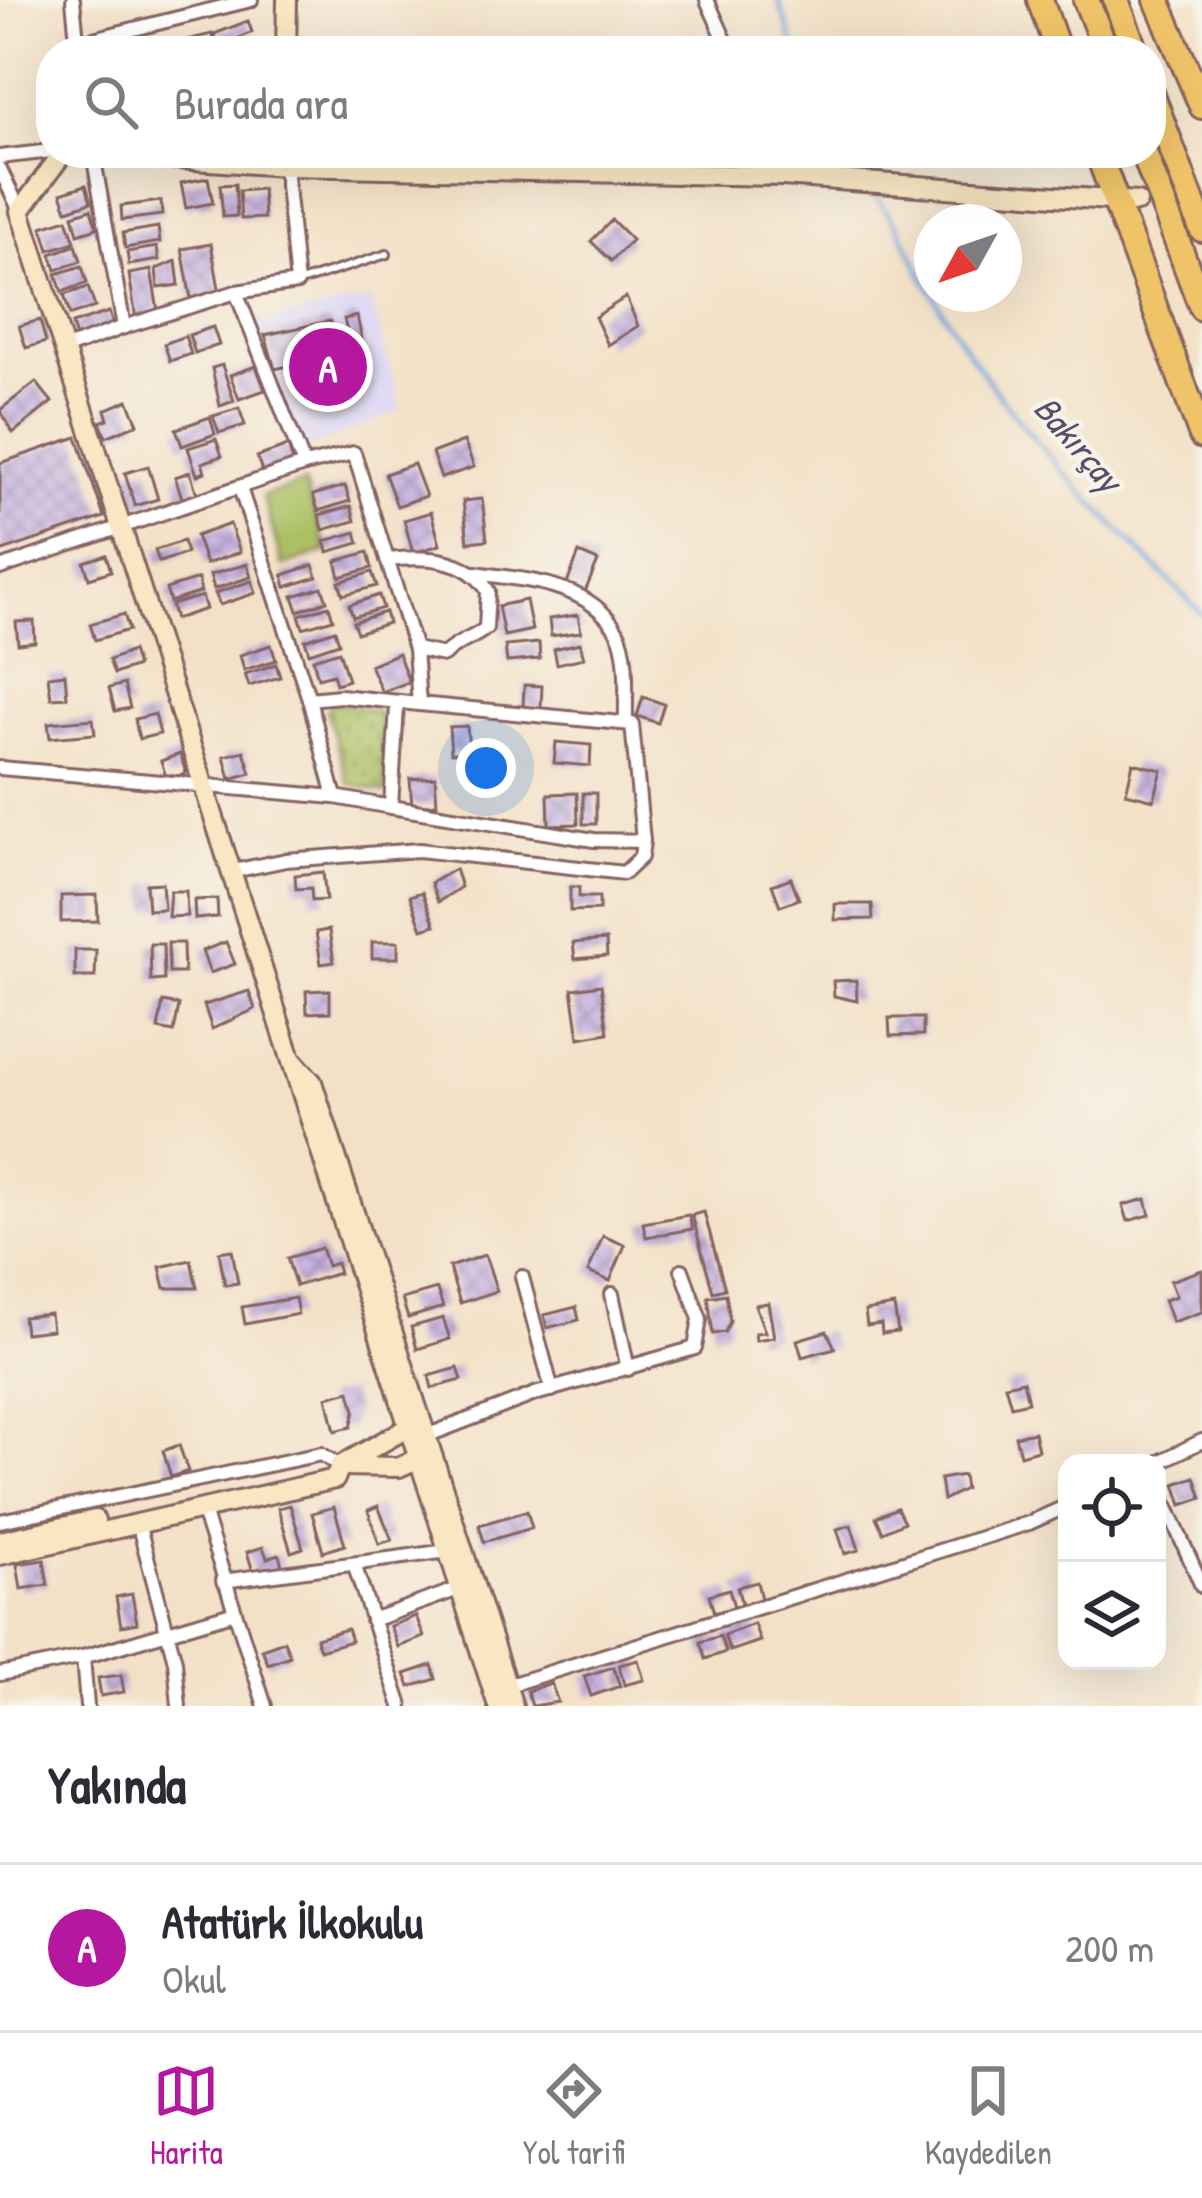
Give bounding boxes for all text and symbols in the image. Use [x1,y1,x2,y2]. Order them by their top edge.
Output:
search box [36,36,1166,168]
icon: search [78,69,144,135]
text: Burada ara [174,72,348,133]
north arrow [914,204,1022,312]
pin: A [289,322,367,412]
water label: Bakırçay [1023,384,1137,505]
your location [456,738,516,798]
map controls [1058,1454,1166,1670]
button: locate [1058,1454,1166,1562]
button: layers [1058,1562,1166,1670]
text: Yakında [48,1750,186,1819]
text: Atatürk İlkokulu [162,1891,423,1952]
text: A [77,1921,97,1974]
text: 200 m [1065,1921,1154,1974]
text: Okul [162,1952,226,2005]
tab: Harita [150,2058,223,2174]
tab: Yol tarifi [523,2058,625,2174]
tab: Kaydedilen [925,2058,1052,2174]

